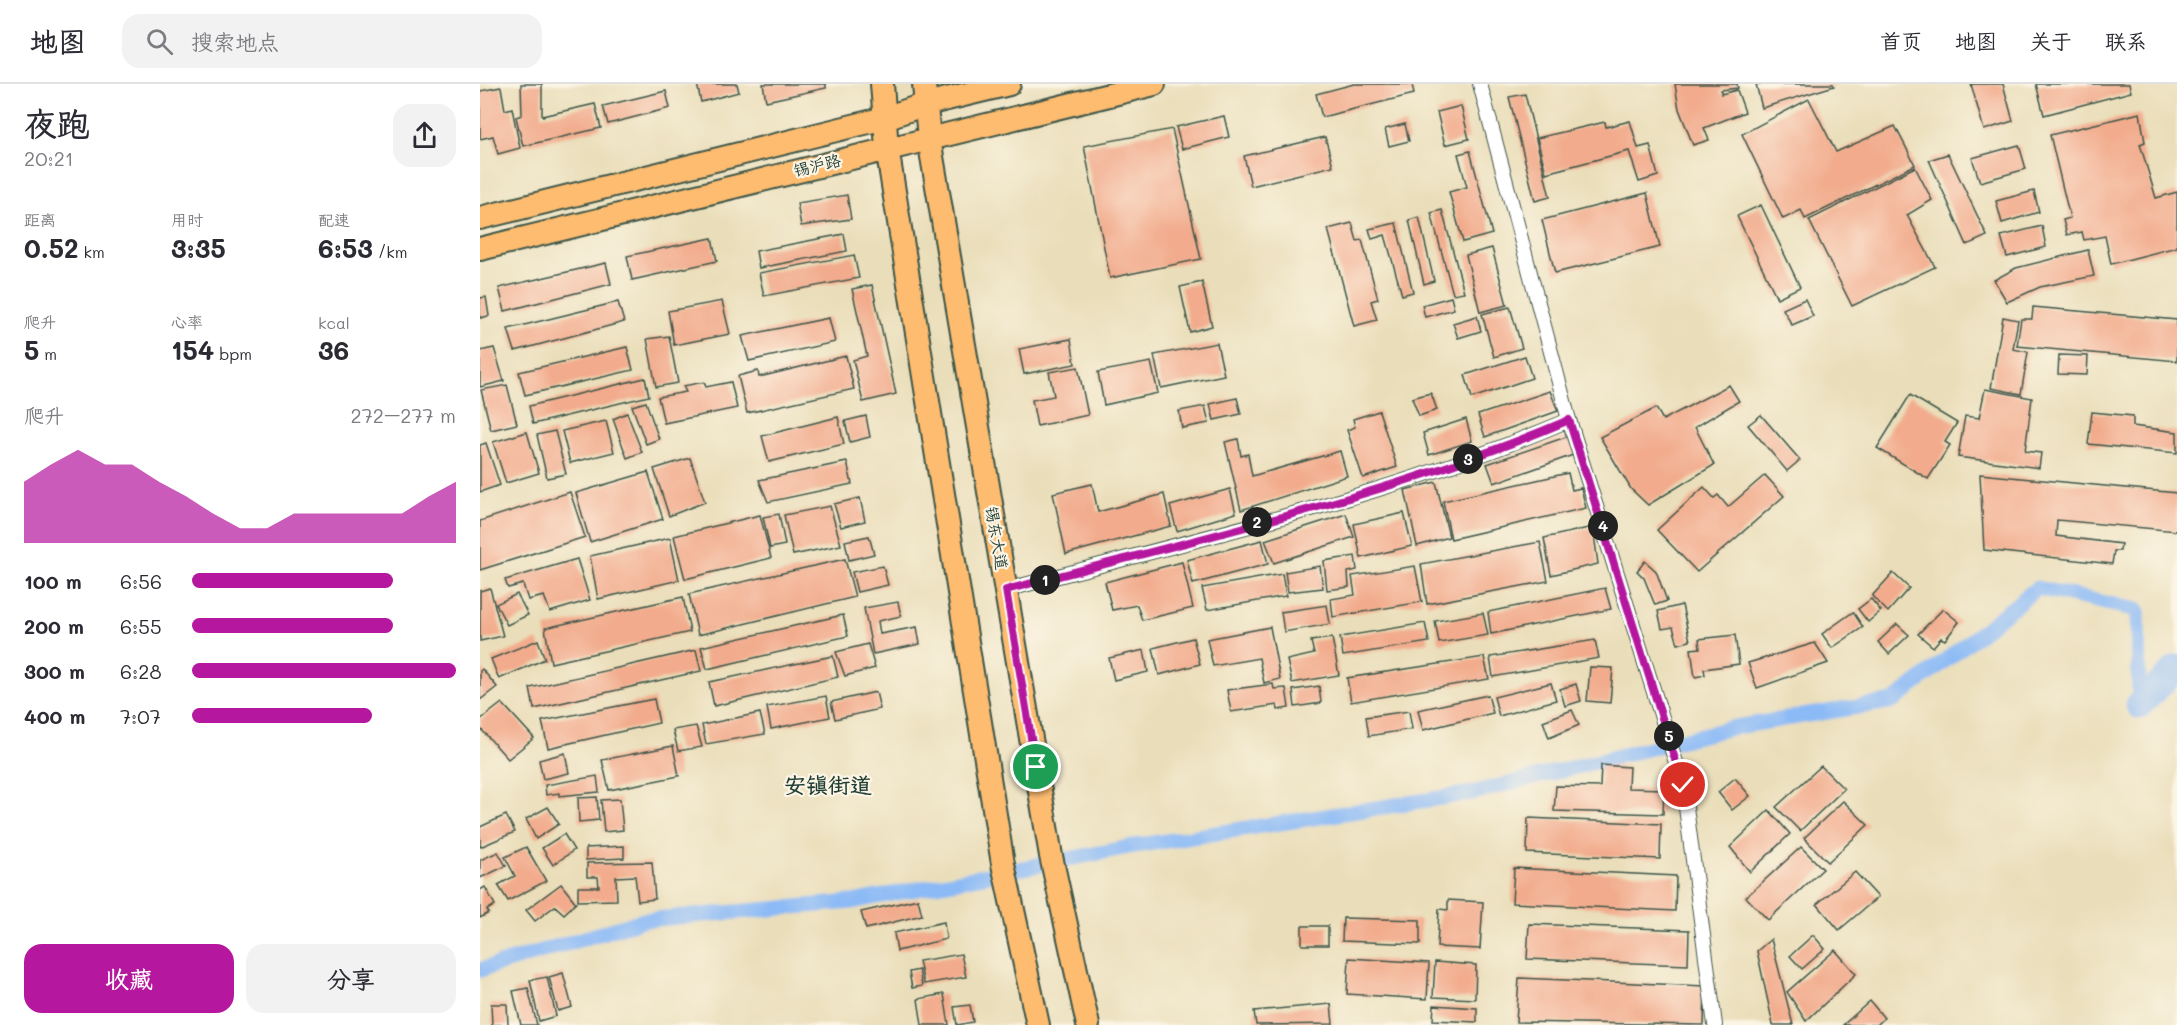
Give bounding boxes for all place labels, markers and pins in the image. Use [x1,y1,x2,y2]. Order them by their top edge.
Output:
pin: 3 [1453,444,1483,474]
pin: 2 [1242,507,1272,537]
pin: 4 [1588,511,1618,541]
pin: 1 [1030,565,1060,595]
pin: 5 [1654,721,1684,751]
pin [1010,741,1061,792]
pin [1657,759,1708,810]

